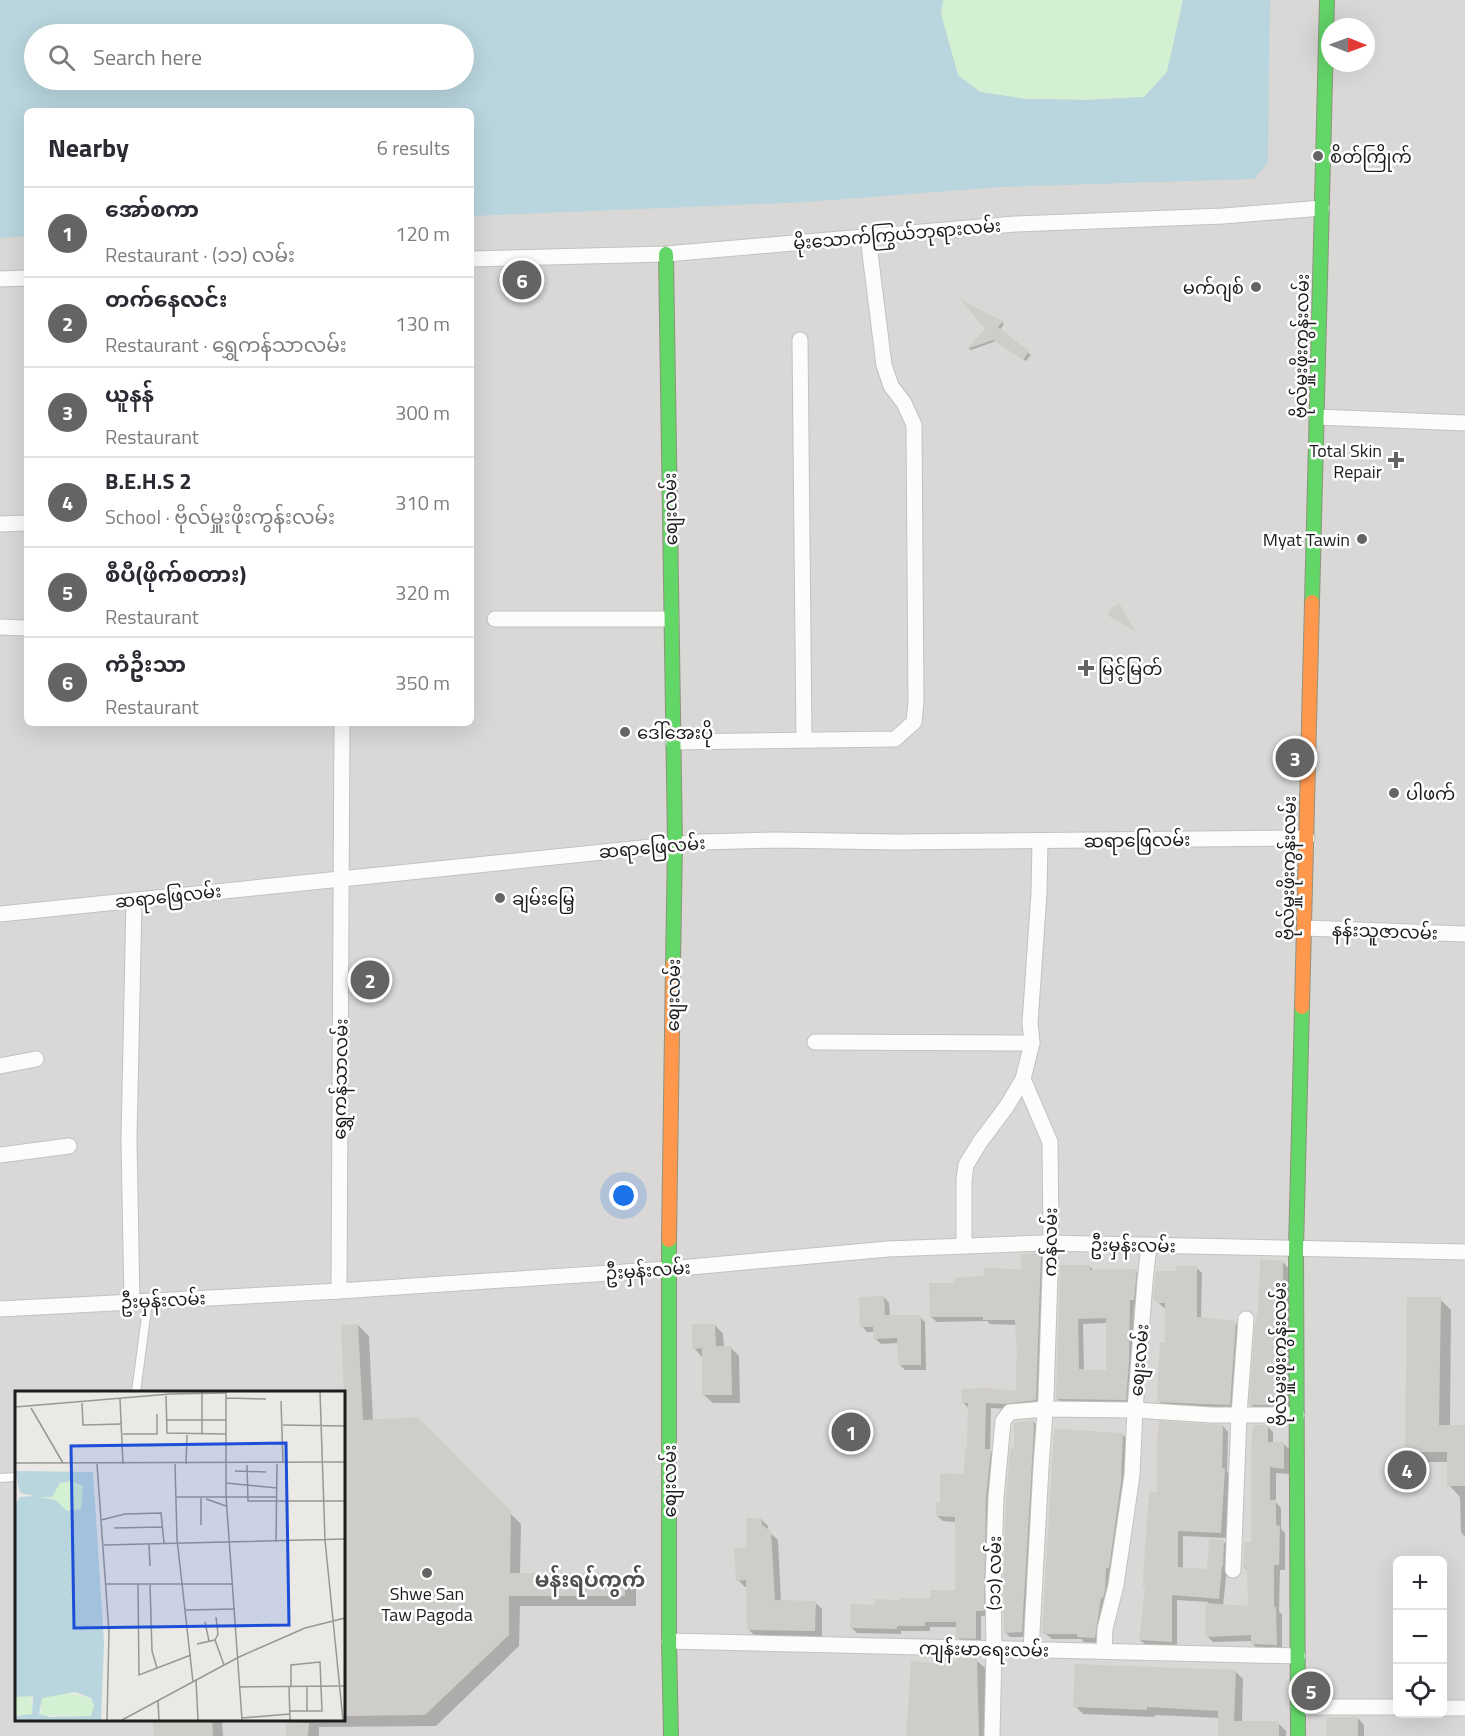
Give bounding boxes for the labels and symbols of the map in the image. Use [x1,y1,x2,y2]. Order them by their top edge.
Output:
north arrow [1321,18,1375,72]
place label: စိတ်ကြိုက် [1330,143,1412,172]
marker: စိတ်ကြိုက် [1311,149,1325,163]
street label: မိုးသောက်ကြွယ်ဘုရားလမ်း [792,211,1002,259]
pin: 6 [502,258,542,302]
street label: ဗိုလ်မှူးဖိုးကွန်းလမ်း [1286,273,1318,419]
place label: မက်ဂျစ် [1183,274,1244,303]
marker: မက်ဂျစ် [1249,280,1263,294]
place label: Total Skin Repair [1309,437,1382,485]
marker: Total Skin Repair [1387,451,1405,469]
street label: စျေးလမ်း [656,472,686,546]
place label: Myat Tawin [1263,526,1350,553]
marker: Myat Tawin [1355,532,1369,546]
place label: မြင့်မြတ် [1098,655,1163,684]
marker: မြင့်မြတ် [1079,661,1093,675]
place label: ဒေါ်အေးပို [637,719,713,748]
marker: ဒေါ်အေးပို [618,725,632,739]
pin: 3 [1276,736,1314,780]
place label: ပါဖက် [1406,780,1455,807]
marker: ပါဖက် [1387,786,1401,800]
street label: ဗိုလ်မှူးဖိုးကွန်းလမ်း [1273,795,1305,941]
street label: ဆရာဖြေလမ်း [1083,826,1191,856]
street label: ဆရာဖြေလမ်း [598,829,707,867]
street label: ဆရာဖြေလမ်း [113,877,223,917]
place label: ချမ်းမြေ့ [512,885,575,914]
marker: ချမ်းမြေ့ [493,891,507,905]
street label: နန်းသူဇာလမ်း [1331,916,1439,948]
pin: 2 [350,958,389,1002]
street label: စျေးလမ်း [659,958,689,1032]
street label: ‌ရွှေကန်သာလမ်း [325,1018,357,1140]
your location [609,1181,638,1210]
street label: ကန်လမ်း [1036,1207,1066,1277]
street label: ဦးမှန်းလမ်း [1090,1231,1176,1261]
street label: ဦးမှန်းလမ်း [604,1254,692,1288]
street label: ဗိုလ်မှူးဖိုးကွန်းလမ်း [1266,1282,1295,1426]
street label: ဦးမှန်းလမ်း [120,1284,206,1318]
street label: စျေးလမ်း [1122,1323,1158,1398]
inset map [15,1391,345,1721]
pin: 1 [832,1410,870,1454]
street label: စျေးလမ်း [656,1445,685,1517]
pin: 4 [1388,1448,1426,1492]
street label: (၁၁) လမ်း [980,1535,1008,1611]
district label: မန်းရပ်ကွက် [535,1563,645,1597]
marker: Shwe San Taw Pagoda [420,1566,434,1580]
place label: Shwe San Taw Pagoda [381,1580,473,1628]
street label: ကျန်းမာရေးလမ်း [919,1634,1049,1666]
pin: 5 [1292,1668,1330,1714]

